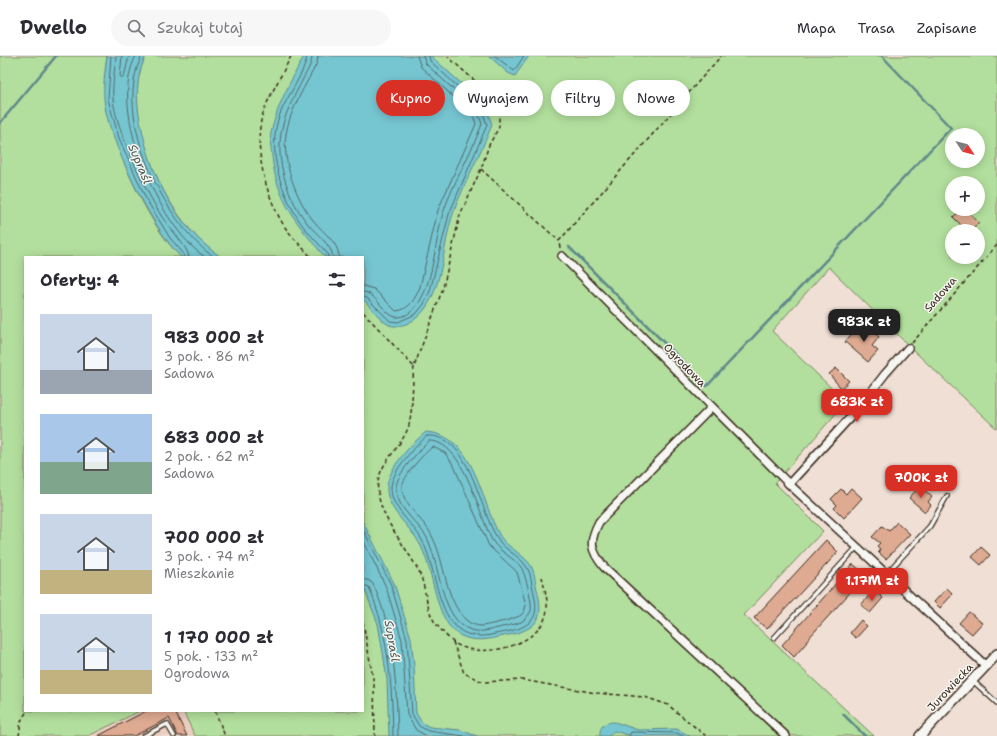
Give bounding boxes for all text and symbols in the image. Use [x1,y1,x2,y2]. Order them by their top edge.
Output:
search box [111,10,391,46]
text: Dwello [20,15,87,40]
icon: search [125,17,147,39]
text: Szukaj tutaj [157,18,243,38]
text: Mapa [797,19,836,37]
text: Trasa [858,19,895,37]
text: Zapisane [917,19,977,37]
chip: Kupno [376,80,445,116]
chip: Wynajem [453,80,543,116]
chip: Filtry [551,80,615,116]
chip: Nowe [623,80,690,116]
north arrow [945,128,985,168]
map controls [945,128,985,264]
water label: Supraśl [124,141,156,187]
button: + [945,176,985,216]
button: − [945,224,985,264]
text: Oferty: 4 [40,269,119,291]
icon: filters [326,269,348,291]
street label: Sadowa [921,273,960,315]
pin: 983K zł [827,309,901,343]
text: 983K zł [837,313,891,330]
text: 983 000 zł [164,326,264,348]
icon: home [72,330,120,378]
street label: Ogrodowa [660,340,709,391]
text: 3 pok. · 86 m² [164,348,255,365]
text: Sadowa [164,365,214,382]
pin: 683K zł [820,389,894,423]
text: 683K zł [830,393,884,410]
text: 683 000 zł [164,426,264,448]
icon: home [72,430,120,478]
text: 2 pok. · 62 m² [164,448,255,465]
text: Sadowa [164,465,214,482]
pin: 700K zł [884,465,958,499]
text: 700K zł [894,469,948,486]
text: 700 000 zł [164,526,264,548]
icon: home [72,530,120,578]
text: 3 pok. · 74 m² [164,548,255,565]
text: Mieszkanie [164,565,235,582]
pin: 1.17M zł [831,568,913,602]
text: 1.17M zł [845,572,899,589]
water label: Supraśl [380,619,404,663]
text: 1 170 000 zł [164,626,273,648]
icon: home [72,630,120,678]
text: 5 pok. · 133 m² [164,648,258,665]
street label: Jurowiecka [924,660,977,715]
text: Ogrodowa [164,665,230,682]

